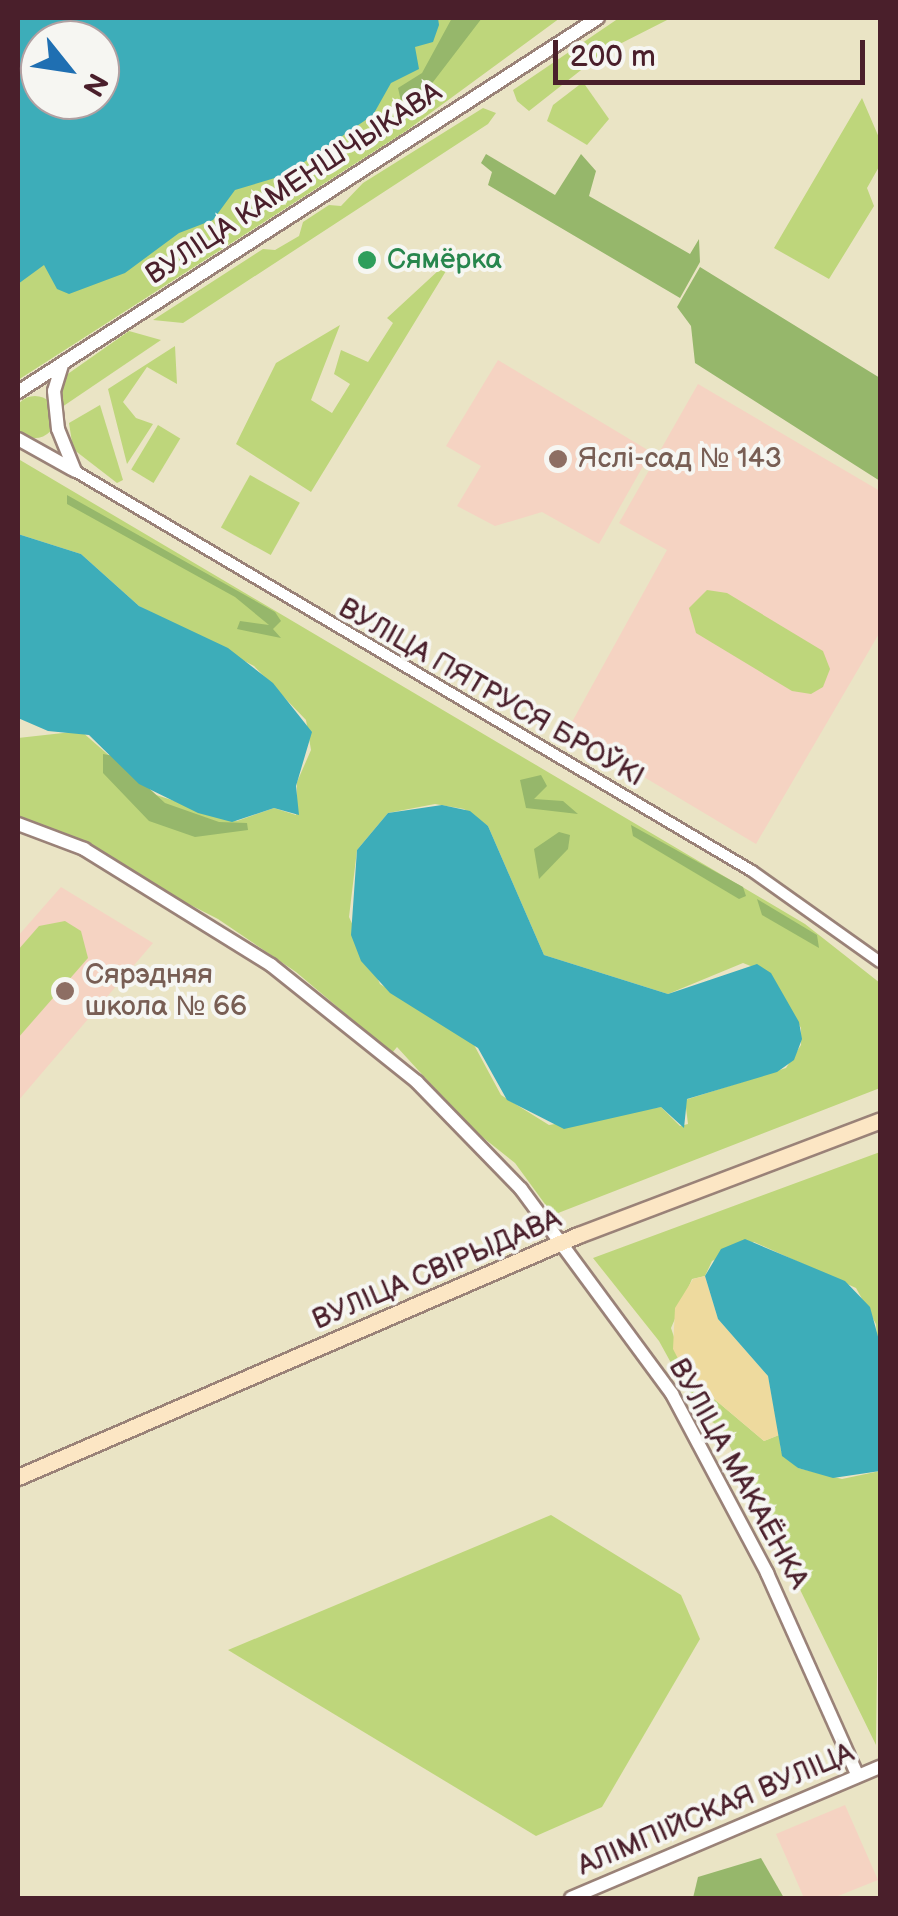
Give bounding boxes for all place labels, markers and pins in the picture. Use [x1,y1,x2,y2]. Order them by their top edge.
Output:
place label: Сямёрка [387,243,502,277]
marker: Сямёрка [356,249,378,271]
place label: Яслі-сад № 143 [578,442,782,476]
marker: Яслі-сад № 143 [547,448,569,470]
place label: Сярэдняя школа № 66 [85,958,247,1024]
marker: Сярэдняя школа № 66 [54,980,76,1002]

